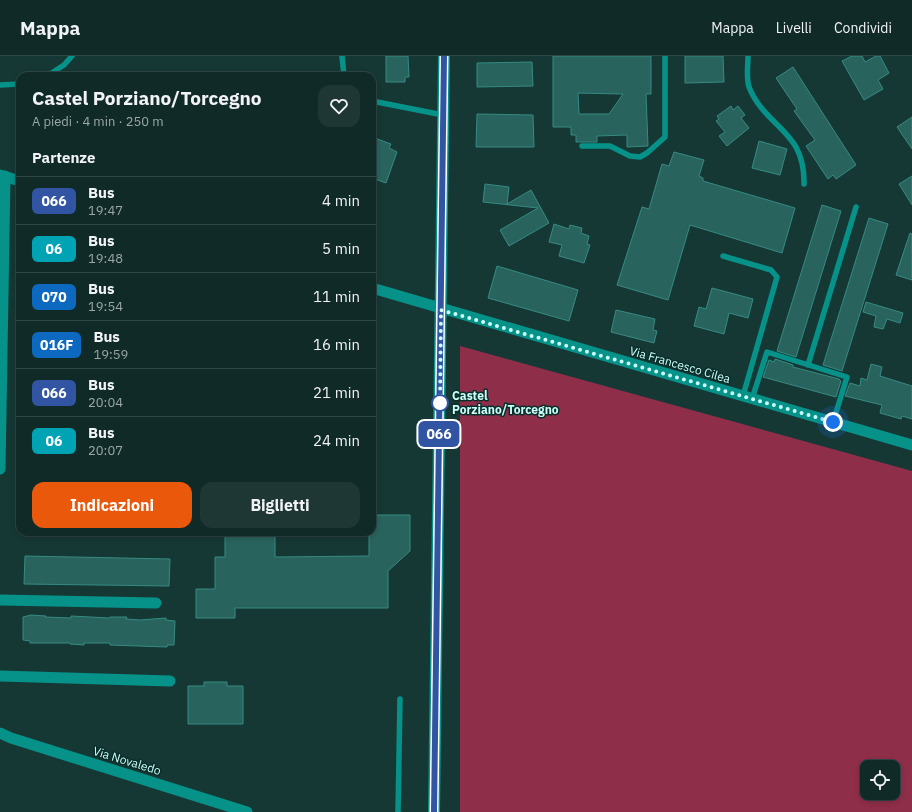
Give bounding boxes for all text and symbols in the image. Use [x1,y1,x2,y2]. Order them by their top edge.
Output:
text: Mappa [20,16,80,40]
text: Mappa [711,19,754,37]
text: Livelli [776,19,812,37]
text: Condividi [834,19,892,37]
button: heart [318,85,360,127]
text: Castel Porziano/Torcegno [32,86,262,110]
text: A piedi · 4 min · 250 m [32,113,164,130]
text: Partenze [32,148,95,167]
text: Bus [88,183,115,202]
text: 4 min [322,191,360,210]
text: 066 [41,192,67,210]
text: 19:47 [88,202,123,219]
text: Bus [88,231,115,250]
text: 5 min [322,239,360,258]
text: 06 [46,240,62,258]
text: 19:48 [88,250,123,267]
text: Bus [88,279,115,298]
text: 11 min [313,287,360,306]
text: 070 [41,288,67,306]
text: 19:54 [88,298,123,315]
text: Bus [93,327,120,346]
text: 16 min [313,335,360,354]
text: 016F [40,336,73,354]
street label: Via Francesco Cilea [628,343,733,386]
text: 19:59 [93,346,128,363]
text: Bus [88,375,115,394]
text: 21 min [313,383,360,402]
text: 066 [41,384,67,402]
place label: Castel Porziano/Torcegno [452,388,559,417]
text: 20:04 [88,394,123,411]
marker: Castel Porziano/Torcegno [431,394,449,412]
your location [823,412,843,432]
line badge: 066 [416,421,462,447]
text: Bus [88,423,115,442]
text: 066 [426,425,452,443]
text: 24 min [313,431,360,450]
text: 06 [46,432,62,450]
text: 20:07 [88,442,123,459]
button: Indicazioni [32,482,192,528]
button: Biglietti [200,482,360,528]
street label: Via Novaledo [91,743,163,778]
map controls [860,760,900,800]
button: locate [860,760,900,800]

